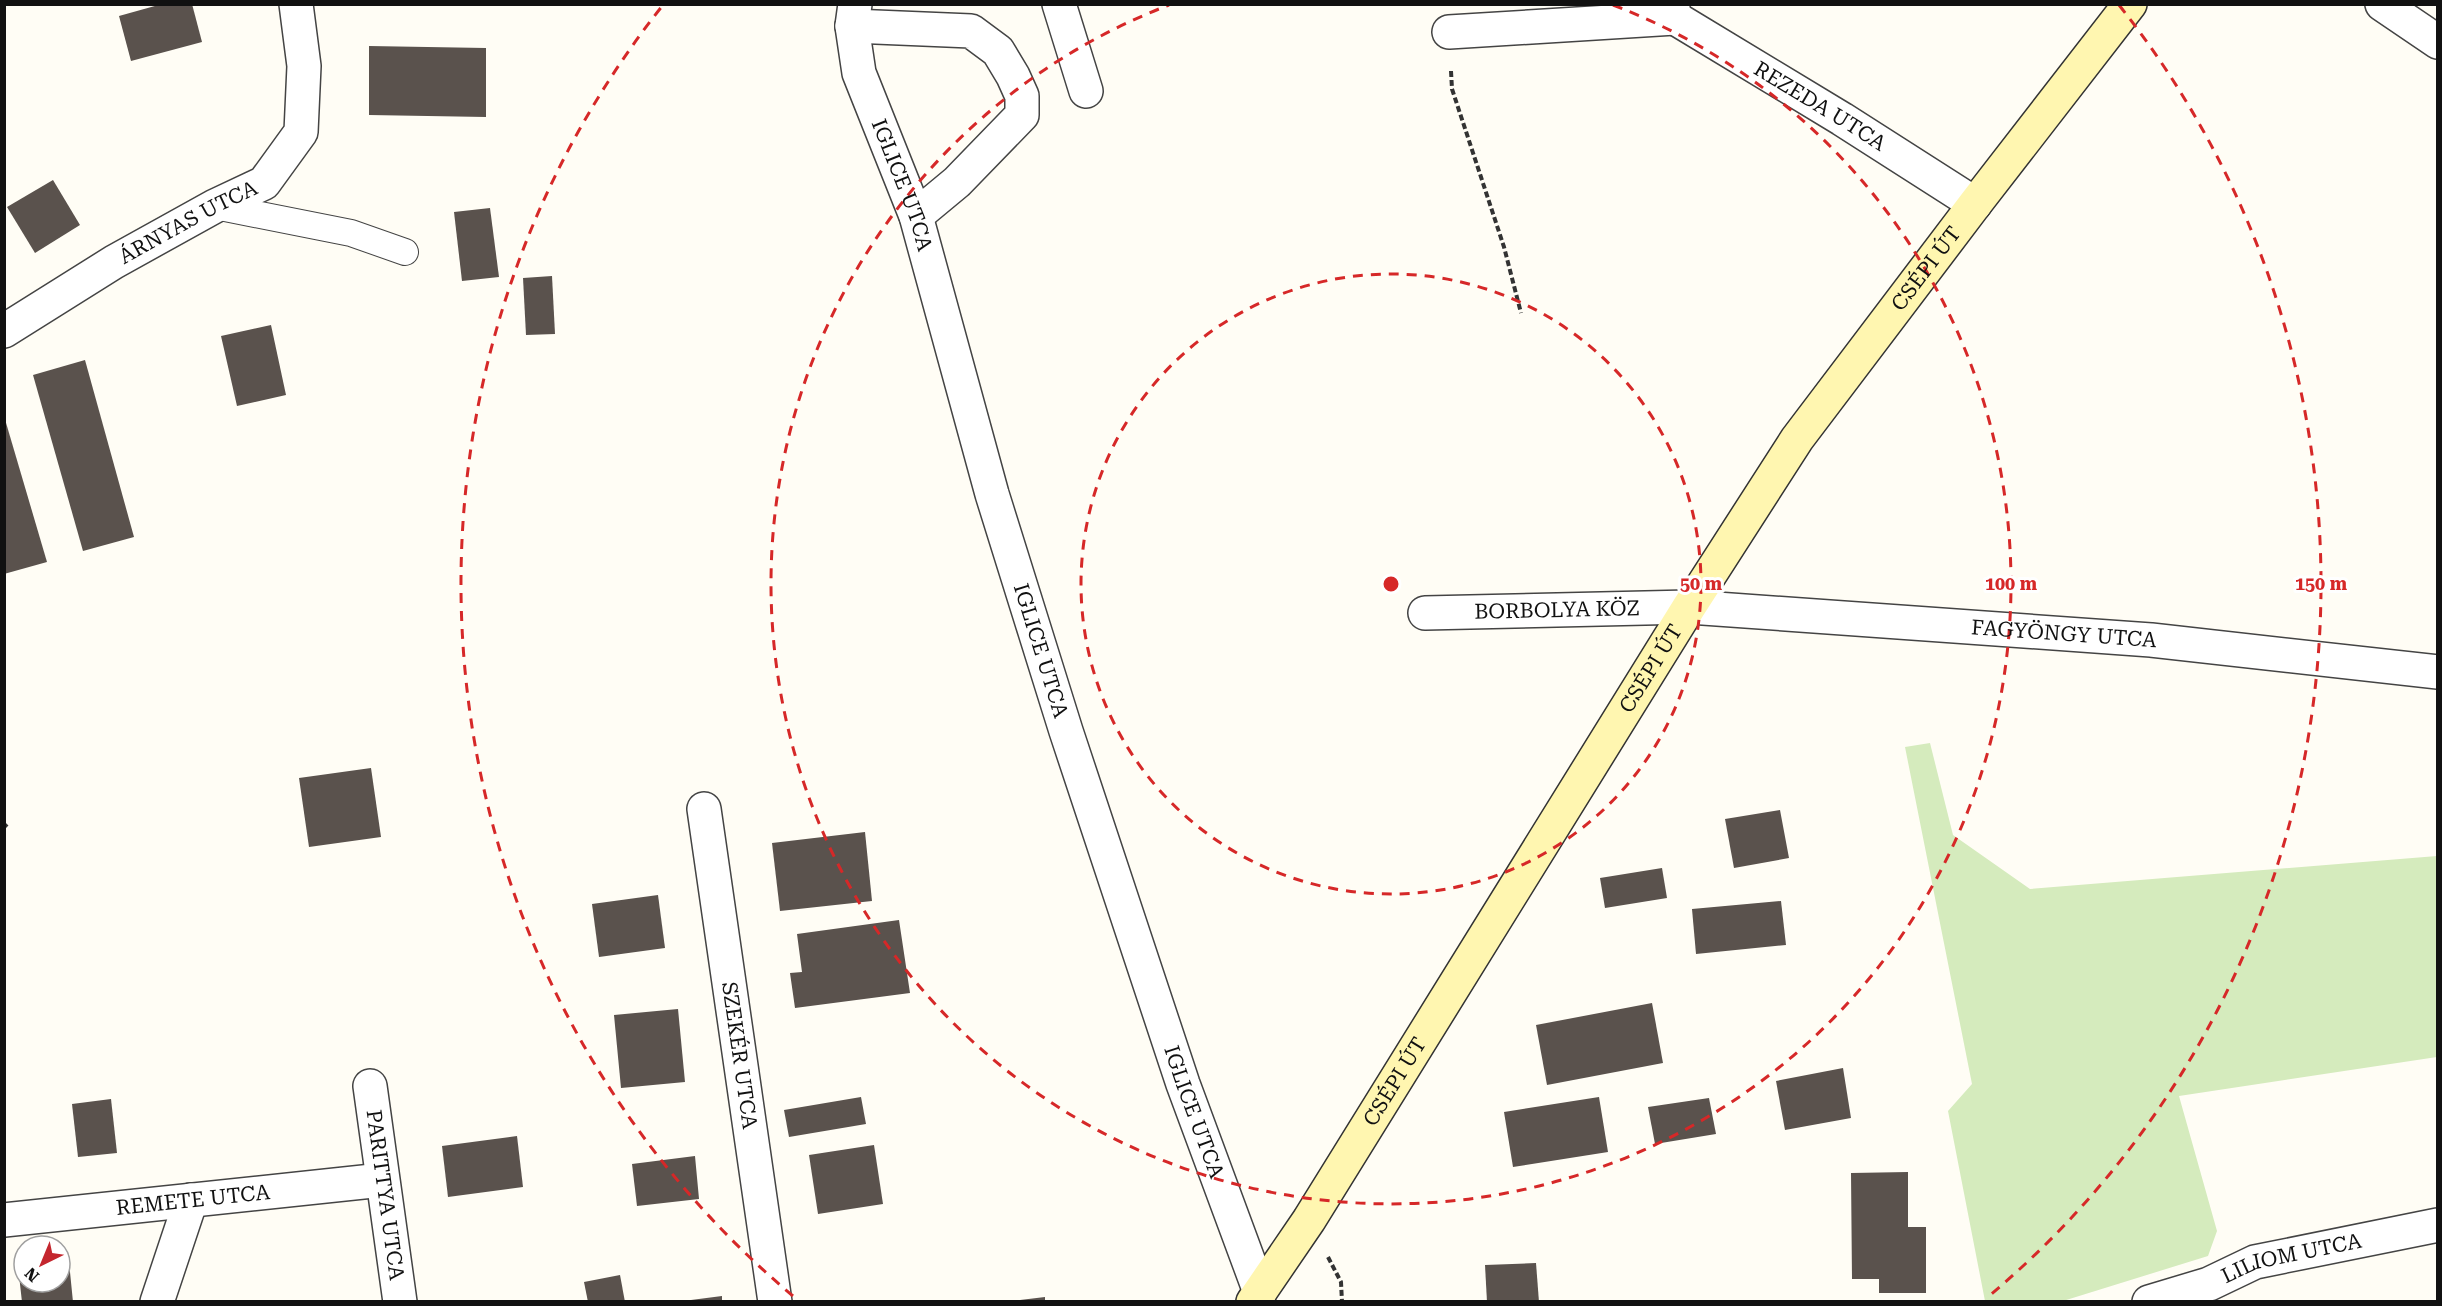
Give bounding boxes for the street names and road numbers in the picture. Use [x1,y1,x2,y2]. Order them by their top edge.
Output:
street label: REZEDA UTCA [1750,57,1891,156]
street label: IGLICE UTCA [867,116,937,254]
street label: ÁRNYAS UTCA [114,176,261,269]
street label: CSÉPI ÚT [1886,222,1966,315]
street label: IGLICE UTCA [1009,581,1073,721]
street label: BORBOLYA KÖZ [1474,595,1640,624]
street label: FAGYÖNGY UTCA [1970,615,2158,652]
street label: CSÉPI ÚT [1614,620,1687,717]
street label: SZEKÉR UTCA [717,980,762,1131]
street label: CSÉPI ÚT [1358,1033,1431,1130]
street label: IGLICE UTCA [1159,1043,1229,1182]
street label: PARITTYA UTCA [361,1108,409,1282]
street label: REMETE UTCA [115,1180,271,1220]
street label: LILIOM UTCA [2218,1229,2364,1288]

